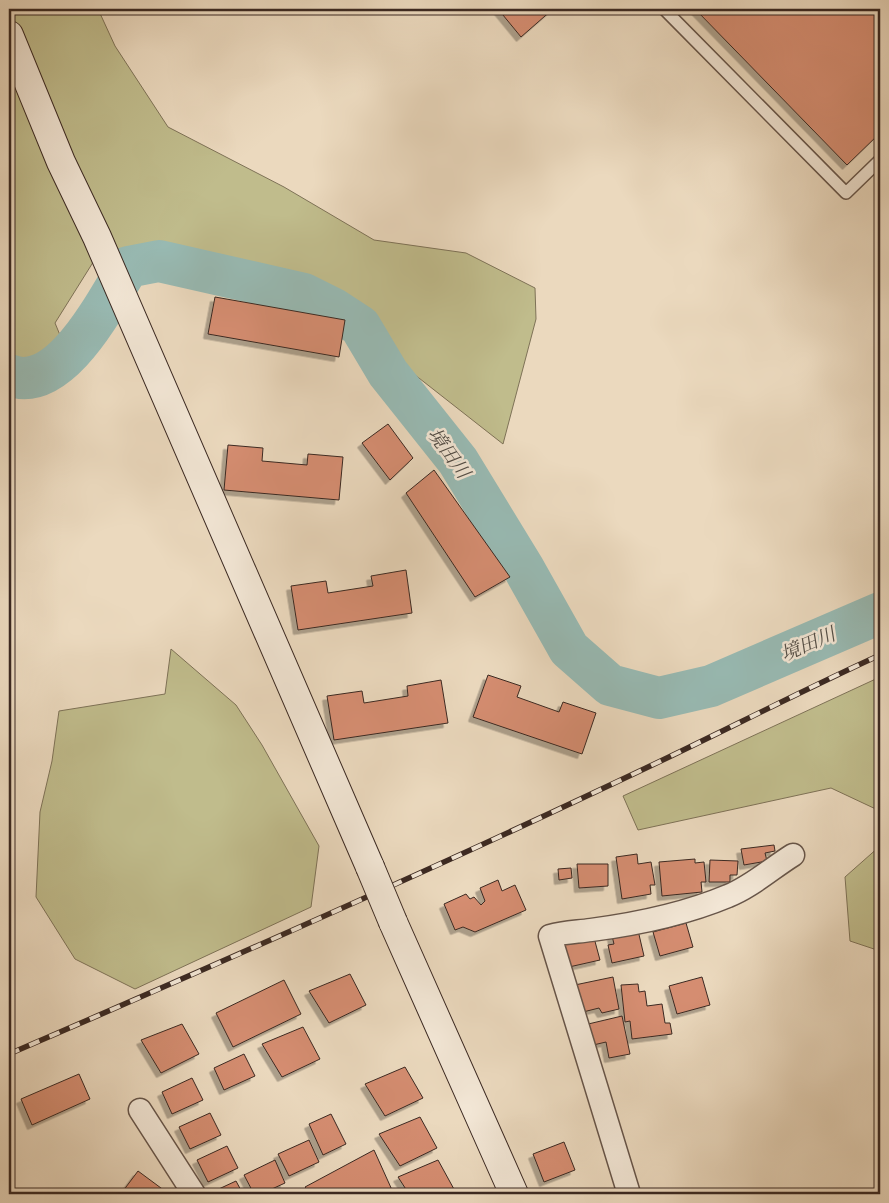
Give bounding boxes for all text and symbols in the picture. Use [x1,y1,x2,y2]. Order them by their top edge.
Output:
water label: 境田川 [423,423,476,484]
water label: 境田川 [777,621,841,666]

